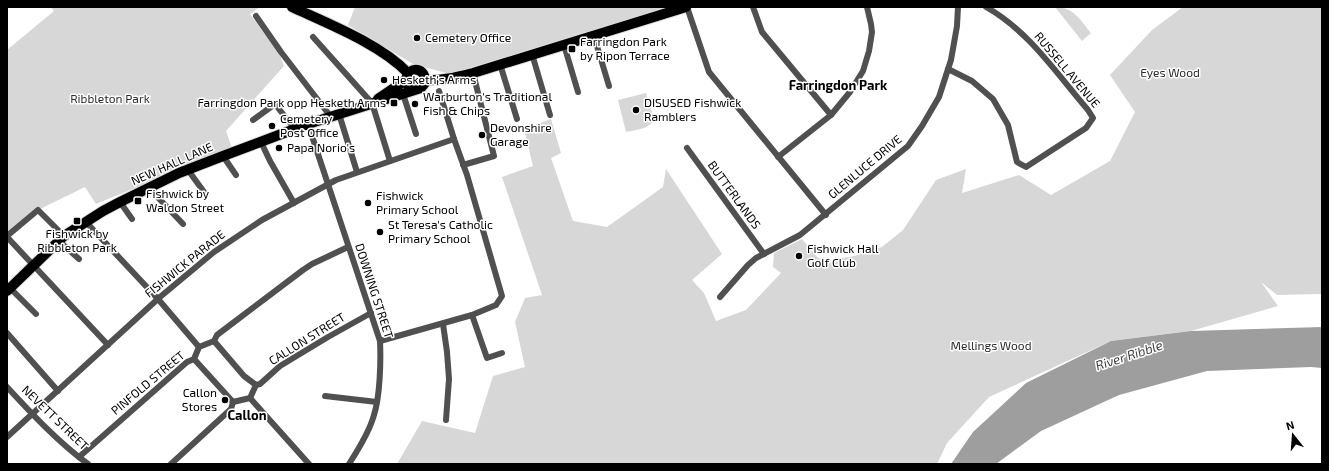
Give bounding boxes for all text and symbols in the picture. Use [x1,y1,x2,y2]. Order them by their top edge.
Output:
street label: RUSSELL AVENUE [1032,29,1104,110]
place label: Cemetery Office [425,30,511,44]
marker: Cemetery Office [412,33,422,43]
place label: Farringdon Park by Ripon Terrace [580,34,670,62]
marker: Farringdon Park by Ripon Terrace [567,44,577,54]
park label: Eyes Wood [1140,65,1200,79]
place label: Hesketh's Arms [392,72,476,86]
marker: Hesketh's Arms [379,75,389,85]
district label: Farringdon Park [789,77,888,93]
place label: Warburton's Traditional Fish & Chips [423,89,552,117]
park label: Ribbleton Park [70,91,150,105]
place label: Farringdon Park opp Hesketh Arms [197,95,386,109]
place label: DISUSED Fishwick Ramblers [644,95,741,123]
marker: Farringdon Park opp Hesketh Arms [389,98,399,108]
marker: Warburton's Traditional Fish & Chips [410,99,420,109]
marker: DISUSED Fishwick Ramblers [631,105,641,115]
place label: Cemetery Post Office [280,111,339,139]
place label: Devonshire Garage [490,120,552,148]
marker: Cemetery Post Office [267,121,277,131]
marker: Devonshire Garage [477,130,487,140]
street label: GLENLUCE DRIVE [825,131,904,201]
street label: NEW HALL LANE [129,139,215,187]
place label: Papa Norio's [287,140,355,154]
marker: Papa Norio's [274,143,284,153]
street label: BUTTERLANDS [706,158,764,231]
place label: Fishwick by Waldon Street [146,186,225,214]
place label: Fishwick Primary School [376,188,459,216]
marker: Fishwick by Waldon Street [133,196,143,206]
marker: Fishwick Primary School [363,198,373,208]
marker: Fishwick by Ribbleton Park [72,216,82,226]
place label: St Teresa's Catholic Primary School [388,217,493,245]
place label: Fishwick by Ribbleton Park [37,226,117,254]
street label: FISHWICK PARADE [141,226,227,300]
marker: St Teresa's Catholic Primary School [375,227,385,237]
street label: DOWNING STREET [353,241,397,340]
place label: Fishwick Hall Golf Club [807,241,879,269]
marker: Fishwick Hall Golf Club [794,251,804,261]
street label: CALLON STREET [266,309,347,367]
water label: River Ribble [1093,337,1165,373]
park label: Mellings Wood [950,338,1032,352]
street label: PINFOLD STREET [108,347,187,417]
street label: NEVETT STREET [20,382,92,453]
place label: Callon Stores [182,385,217,413]
marker: Callon Stores [220,395,230,405]
district label: Callon [227,407,267,423]
north arrow [1273,415,1313,455]
text: N [1284,418,1296,432]

